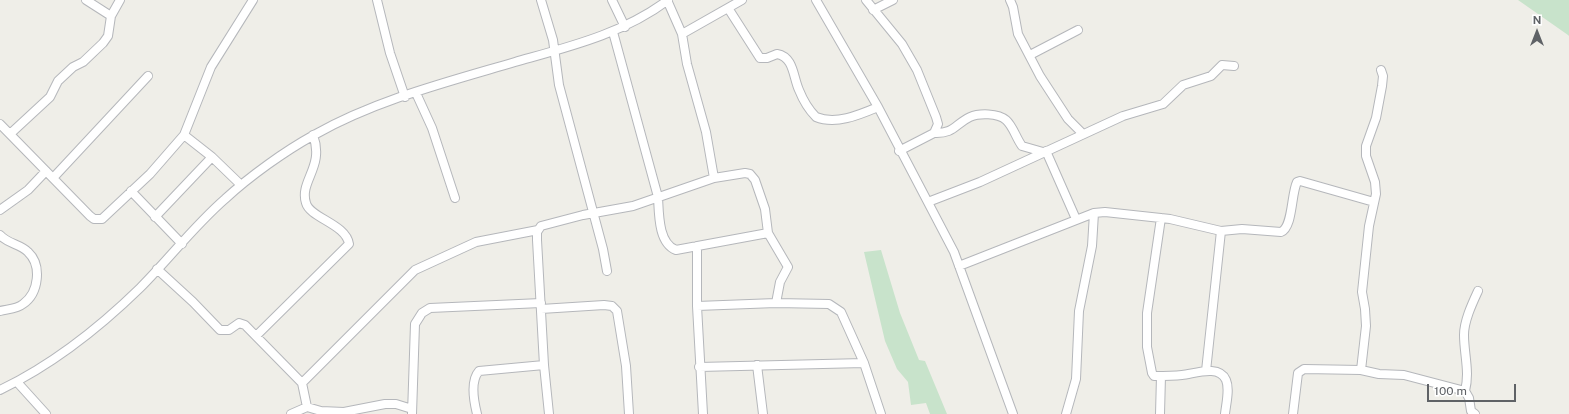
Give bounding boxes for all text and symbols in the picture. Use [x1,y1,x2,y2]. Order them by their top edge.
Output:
north arrow [1517,12,1557,52]
text: N [1533,14,1541,26]
scale bar [1429,376,1518,402]
text: 100 m [1434,384,1467,398]

